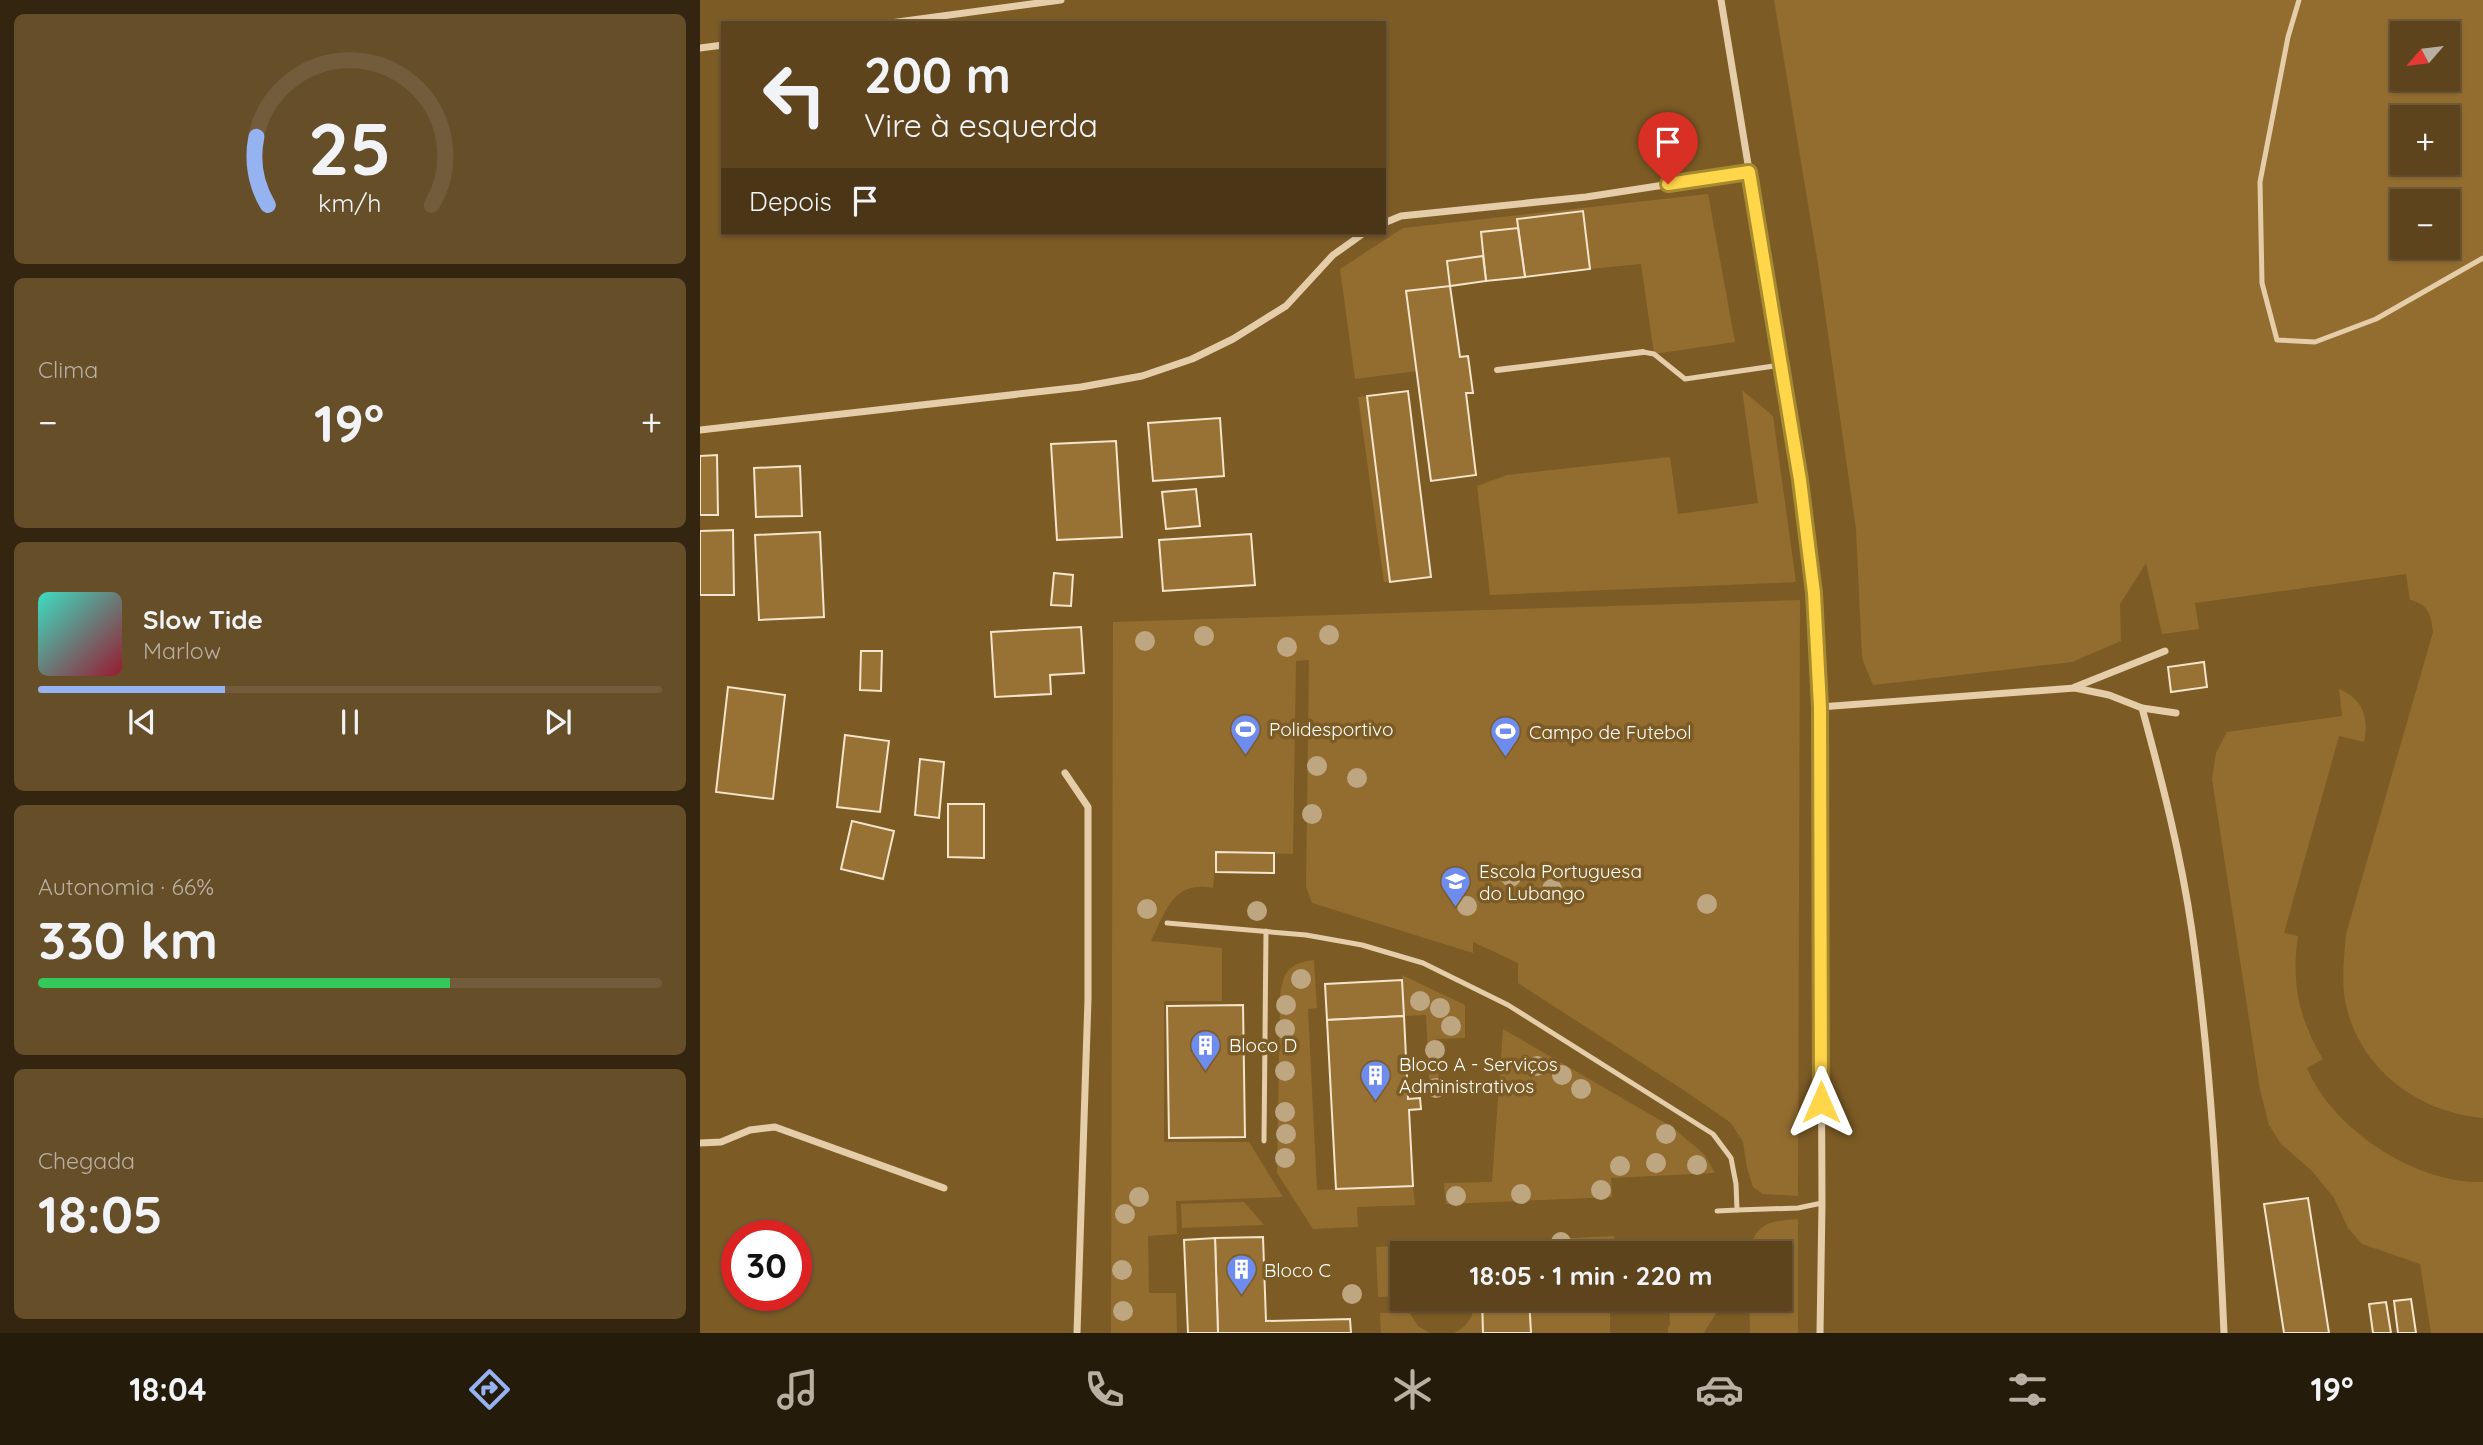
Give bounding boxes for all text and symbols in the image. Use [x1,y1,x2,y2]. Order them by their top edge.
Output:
north arrow [2390,21,2460,91]
map controls [2390,21,2460,259]
text: 200 m [864,44,1011,105]
icon: left [749,49,840,140]
text: 25 [308,102,392,193]
text: Vire à esquerda [864,105,1098,145]
button: + [2390,105,2460,175]
pin [1638,112,1698,184]
icon: arrive [1649,123,1687,161]
icon: arrive [846,182,884,220]
text: Depois [749,185,832,218]
text: km/h [318,187,382,218]
button: − [2390,189,2460,259]
text: Clima [38,355,98,384]
text: 19° [314,390,384,455]
text: − [38,398,58,446]
text: + [641,398,662,446]
text: Slow Tide [143,603,263,636]
text: Marlow [143,636,221,665]
icon: previous [123,703,161,741]
icon: pause [331,703,369,741]
icon: next [539,703,577,741]
sports icon: Polidesportivo [1229,712,1263,756]
sports icon: Campo de Futebol [1489,715,1523,759]
place label: Polidesportivo [1269,717,1393,741]
place label: Campo de Futebol [1529,720,1692,744]
place label: Escola Portuguesa do Lubango [1479,859,1642,905]
school or university icon: Escola Portuguesa do Lubango [1439,865,1473,909]
text: Autonomia · 66% [38,872,214,901]
text: 330 km [38,907,218,972]
building icon: Bloco D [1189,1028,1223,1072]
place label: Bloco D [1229,1033,1297,1057]
place label: Bloco A - Serviços Administrativos [1399,1052,1558,1098]
building icon: Bloco A - Serviços Administrativos [1359,1058,1393,1102]
position arrow [1784,1065,1858,1139]
text: Chegada [38,1146,135,1175]
text: 18:05 [38,1181,163,1246]
speed limit sign: 30 [721,1220,812,1311]
building icon: Bloco C [1224,1253,1258,1297]
place label: Bloco C [1264,1258,1331,1282]
text: 18:05 · 1 min · 220 m [1470,1259,1712,1292]
icon: directions [465,1365,514,1414]
icon: music [773,1365,822,1414]
icon: phone [1080,1365,1129,1414]
icon: climate [1388,1365,1437,1414]
icon: car [1695,1365,1744,1414]
icon: filters [2003,1365,2052,1414]
text: 18:04 [129,1369,206,1409]
text: 19° [2310,1369,2354,1409]

